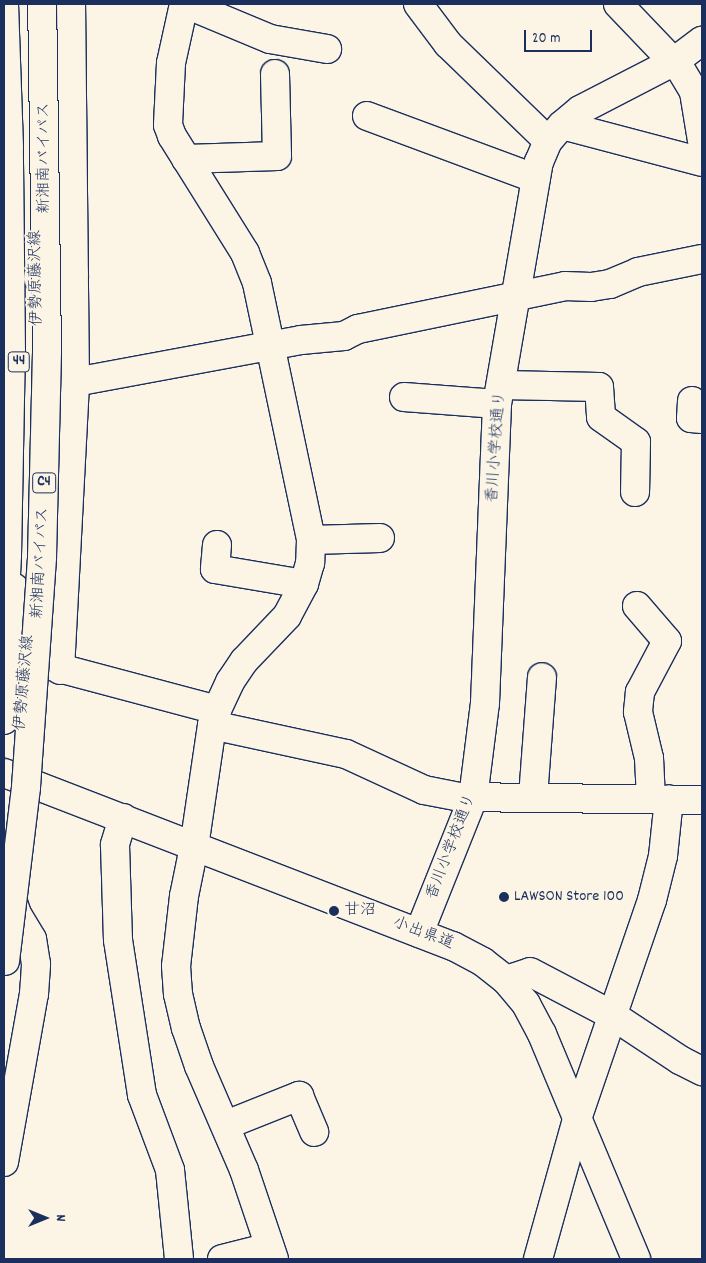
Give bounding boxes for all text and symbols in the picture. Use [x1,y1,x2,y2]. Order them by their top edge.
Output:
scale bar [526,20,594,52]
text: 20 m [532,28,560,50]
street label: 新湘南バイパス [35,102,55,214]
street label: 伊勢原藤沢線 [27,230,47,326]
road number: 44 [8,350,30,374]
street label: 香川小学校通り [484,390,510,504]
road number: C4 [32,470,56,496]
street label: 新湘南バイパス [28,507,54,619]
street label: 伊勢原藤沢線 [11,634,39,732]
street label: 香川小学校通り [423,791,481,903]
place label: LAWSON Store 100 [514,887,624,907]
marker: LAWSON Store 100 [498,891,510,903]
place label: 甘沼 [344,901,376,921]
marker: 甘沼 [328,905,340,917]
street label: 小出県道 [390,914,456,954]
north arrow [20,1193,70,1243]
text: N [50,1215,70,1221]

